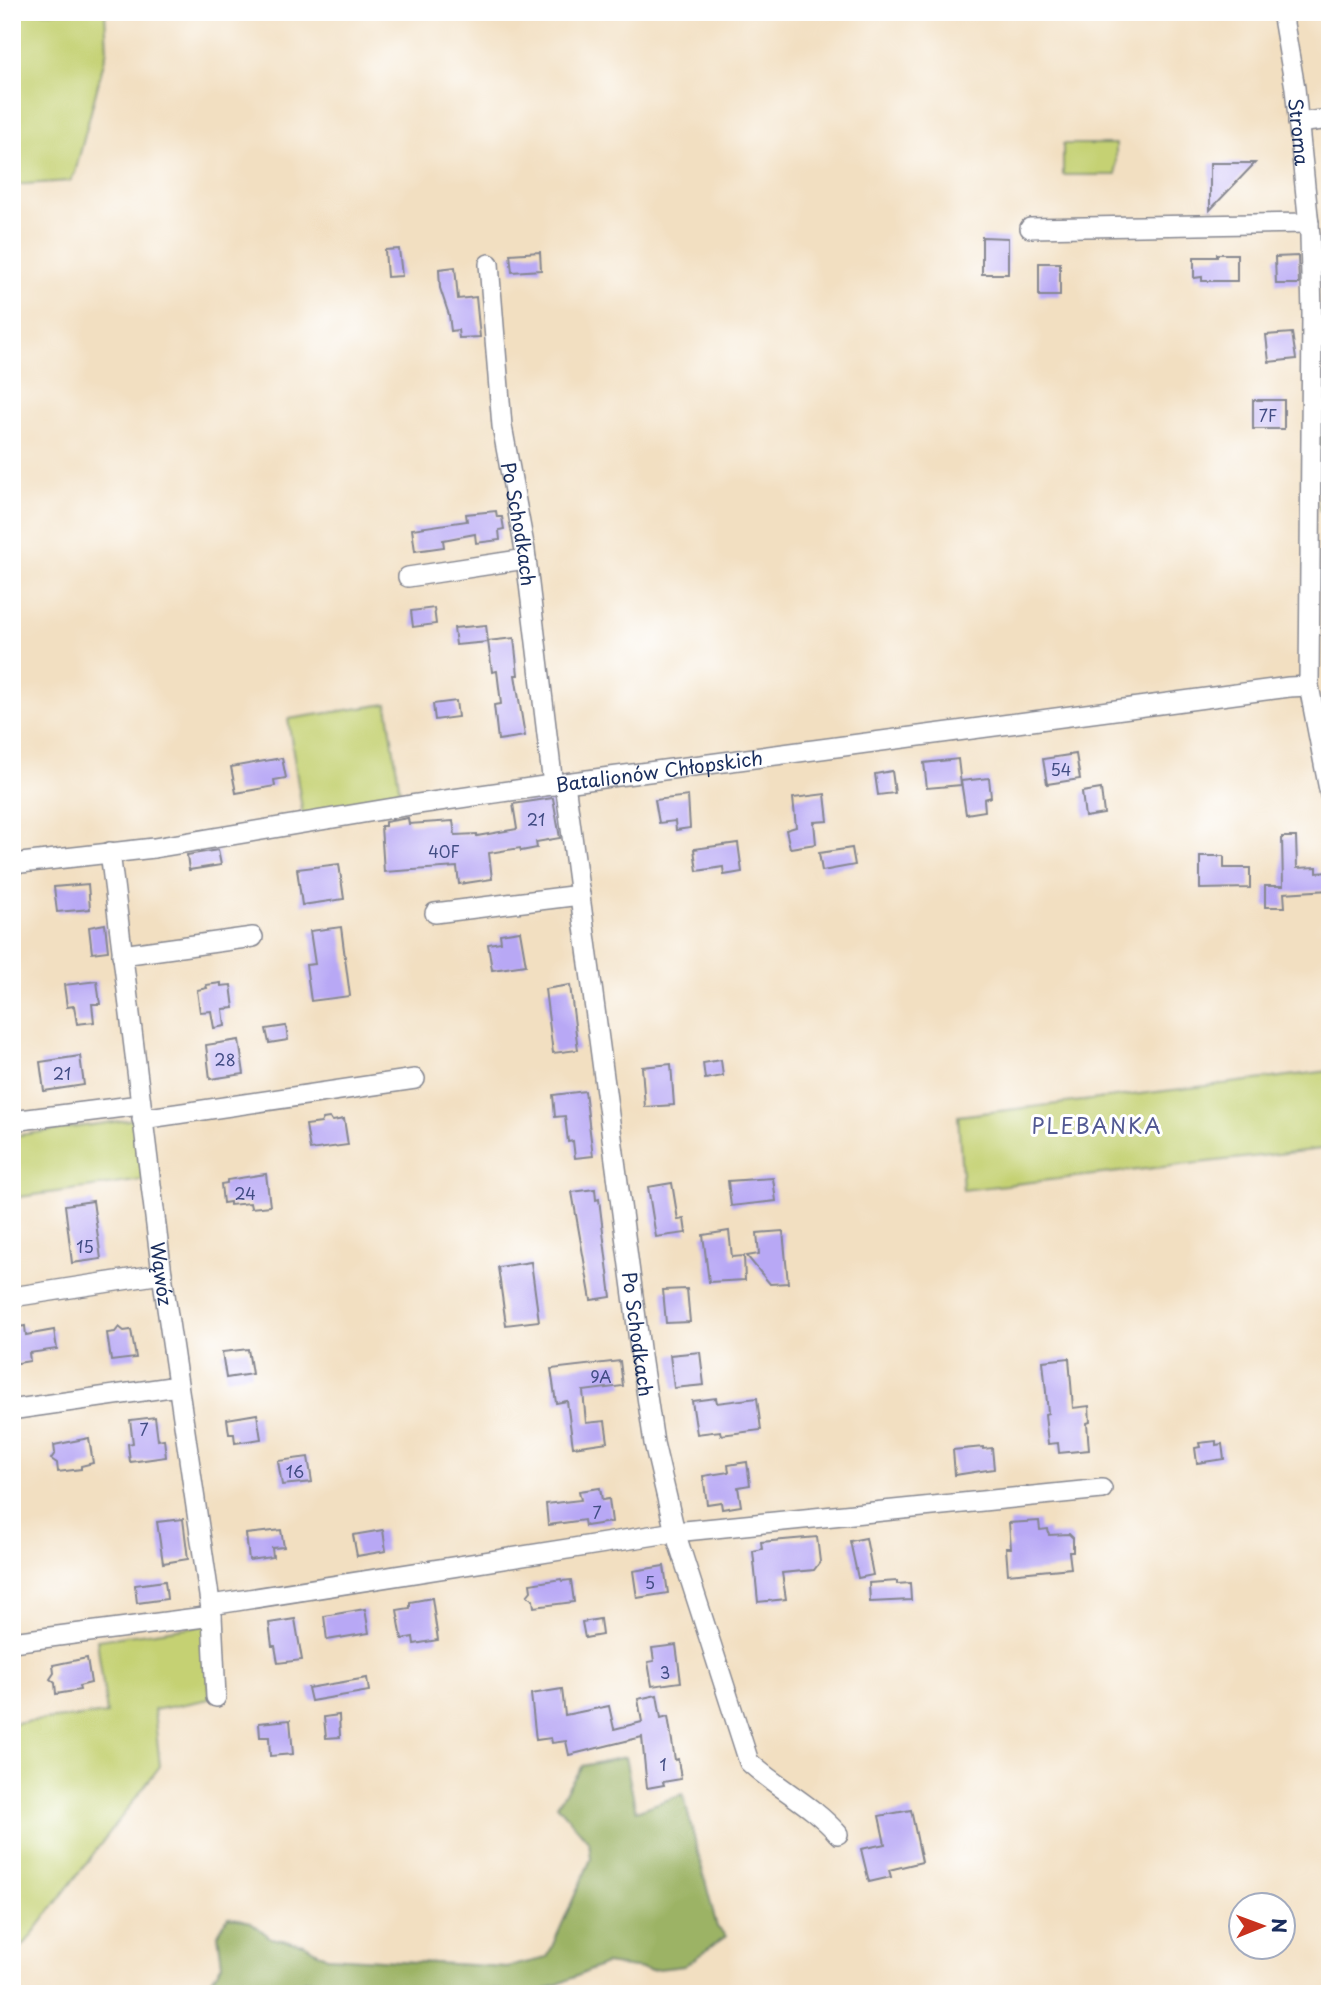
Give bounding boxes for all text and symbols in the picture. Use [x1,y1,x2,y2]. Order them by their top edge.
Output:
street label: Stroma [1282,96,1317,167]
house number: 7F [1259,403,1277,427]
street label: Po Schodkach [495,460,543,587]
street label: Batalionów Chłopskich [554,743,765,798]
house number: 54 [1051,757,1071,781]
house number: 21 [527,807,545,831]
house number: 40F [428,839,460,863]
house number: 28 [214,1047,236,1071]
house number: 21 [53,1061,71,1085]
district label: PLEBANKA [1031,1109,1163,1141]
house number: 24 [234,1181,256,1205]
house number: 15 [76,1234,94,1258]
street label: Wąwóz [144,1240,180,1308]
street label: Po Schodkach [616,1270,661,1398]
house number: 9A [590,1364,612,1388]
house number: 7 [139,1417,149,1441]
house number: 16 [286,1459,304,1483]
house number: 7 [592,1500,602,1524]
house number: 5 [645,1570,655,1594]
house number: 3 [660,1660,670,1684]
house number: 1 [659,1752,667,1776]
north arrow [1226,1890,1296,1960]
text: N [1266,1918,1294,1933]

